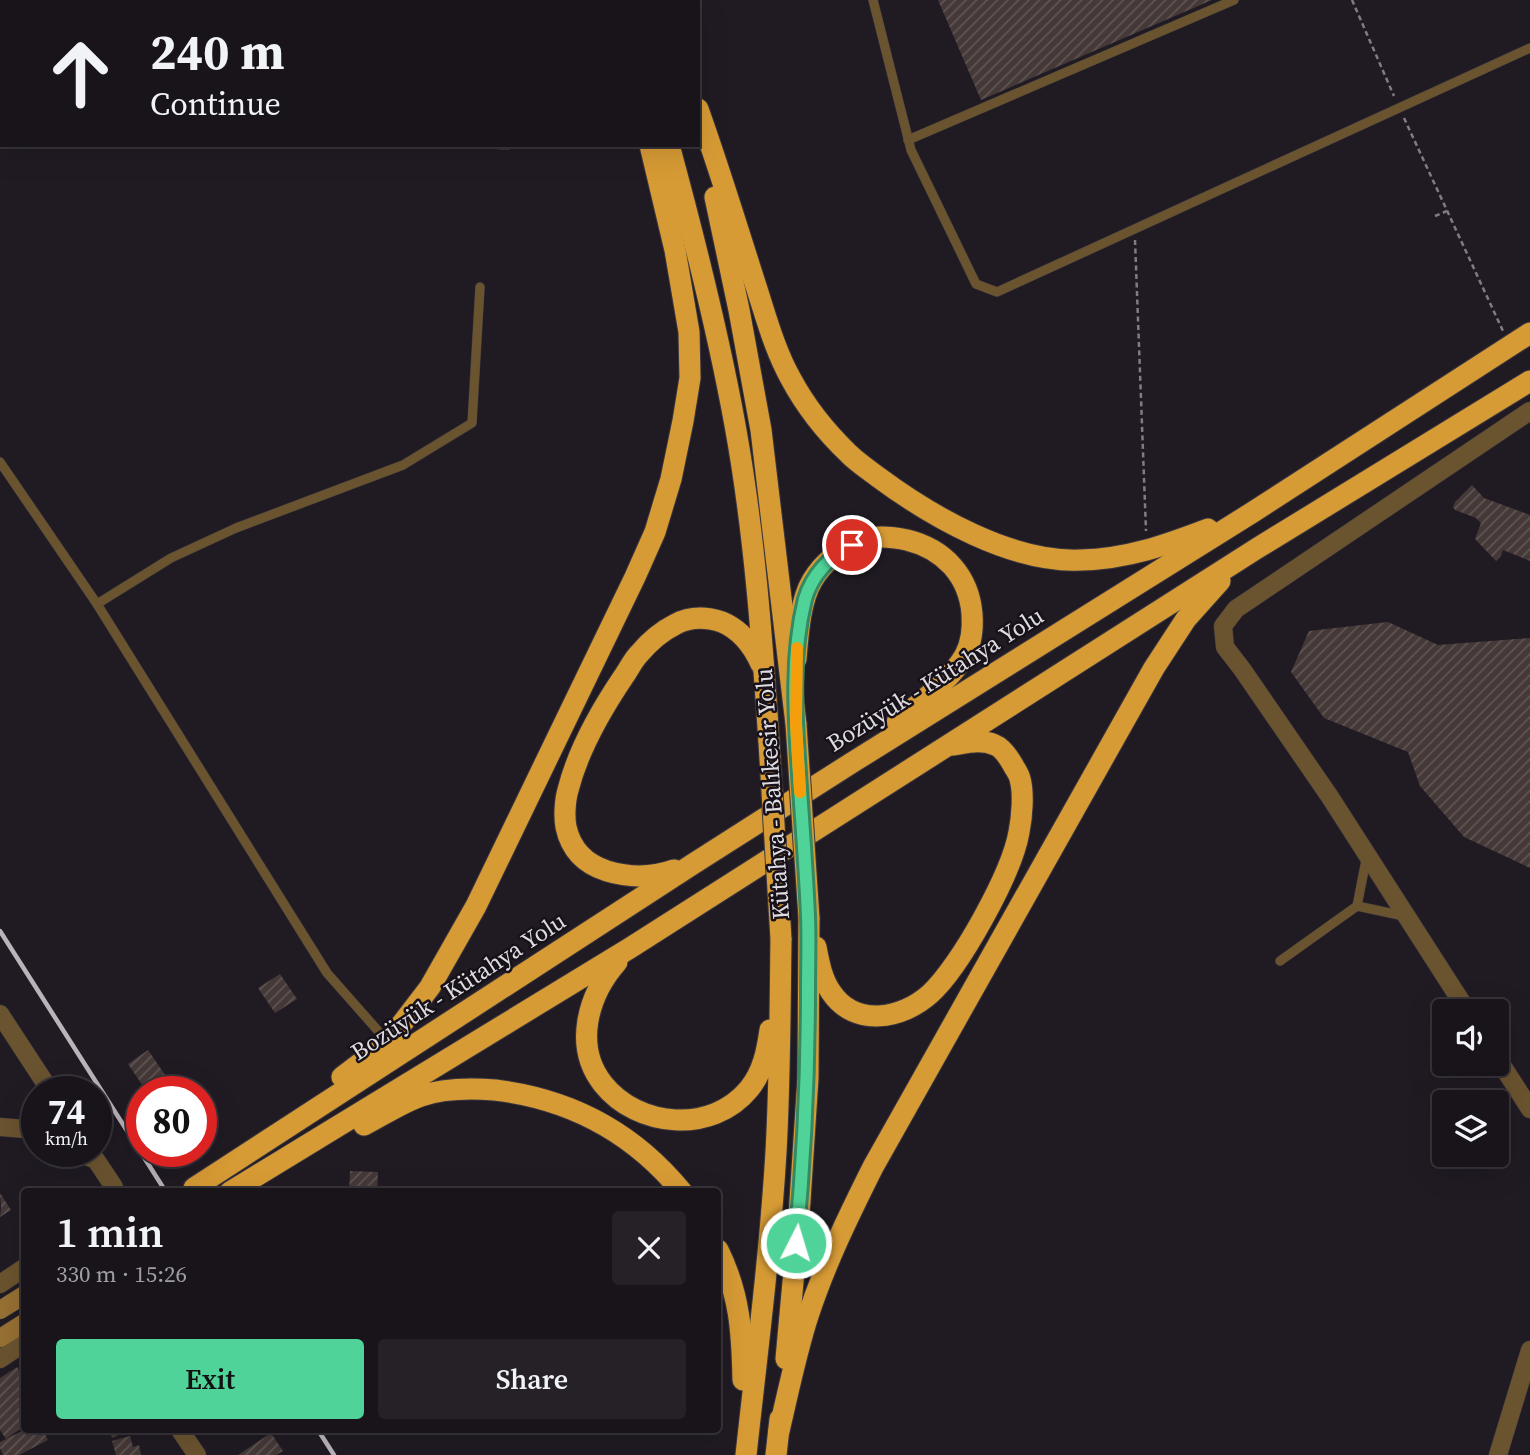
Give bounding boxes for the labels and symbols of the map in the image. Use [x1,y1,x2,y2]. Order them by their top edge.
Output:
pin [822,515,882,575]
street label: Bozüyük - Kütahya Yolu [820,599,1050,759]
street label: Kütahya - Balıkesir Yolu [747,667,797,921]
street label: Bozüyük - Kütahya Yolu [344,904,572,1068]
speed limit sign: 80 [126,1076,217,1167]
position arrow [759,1206,833,1280]

